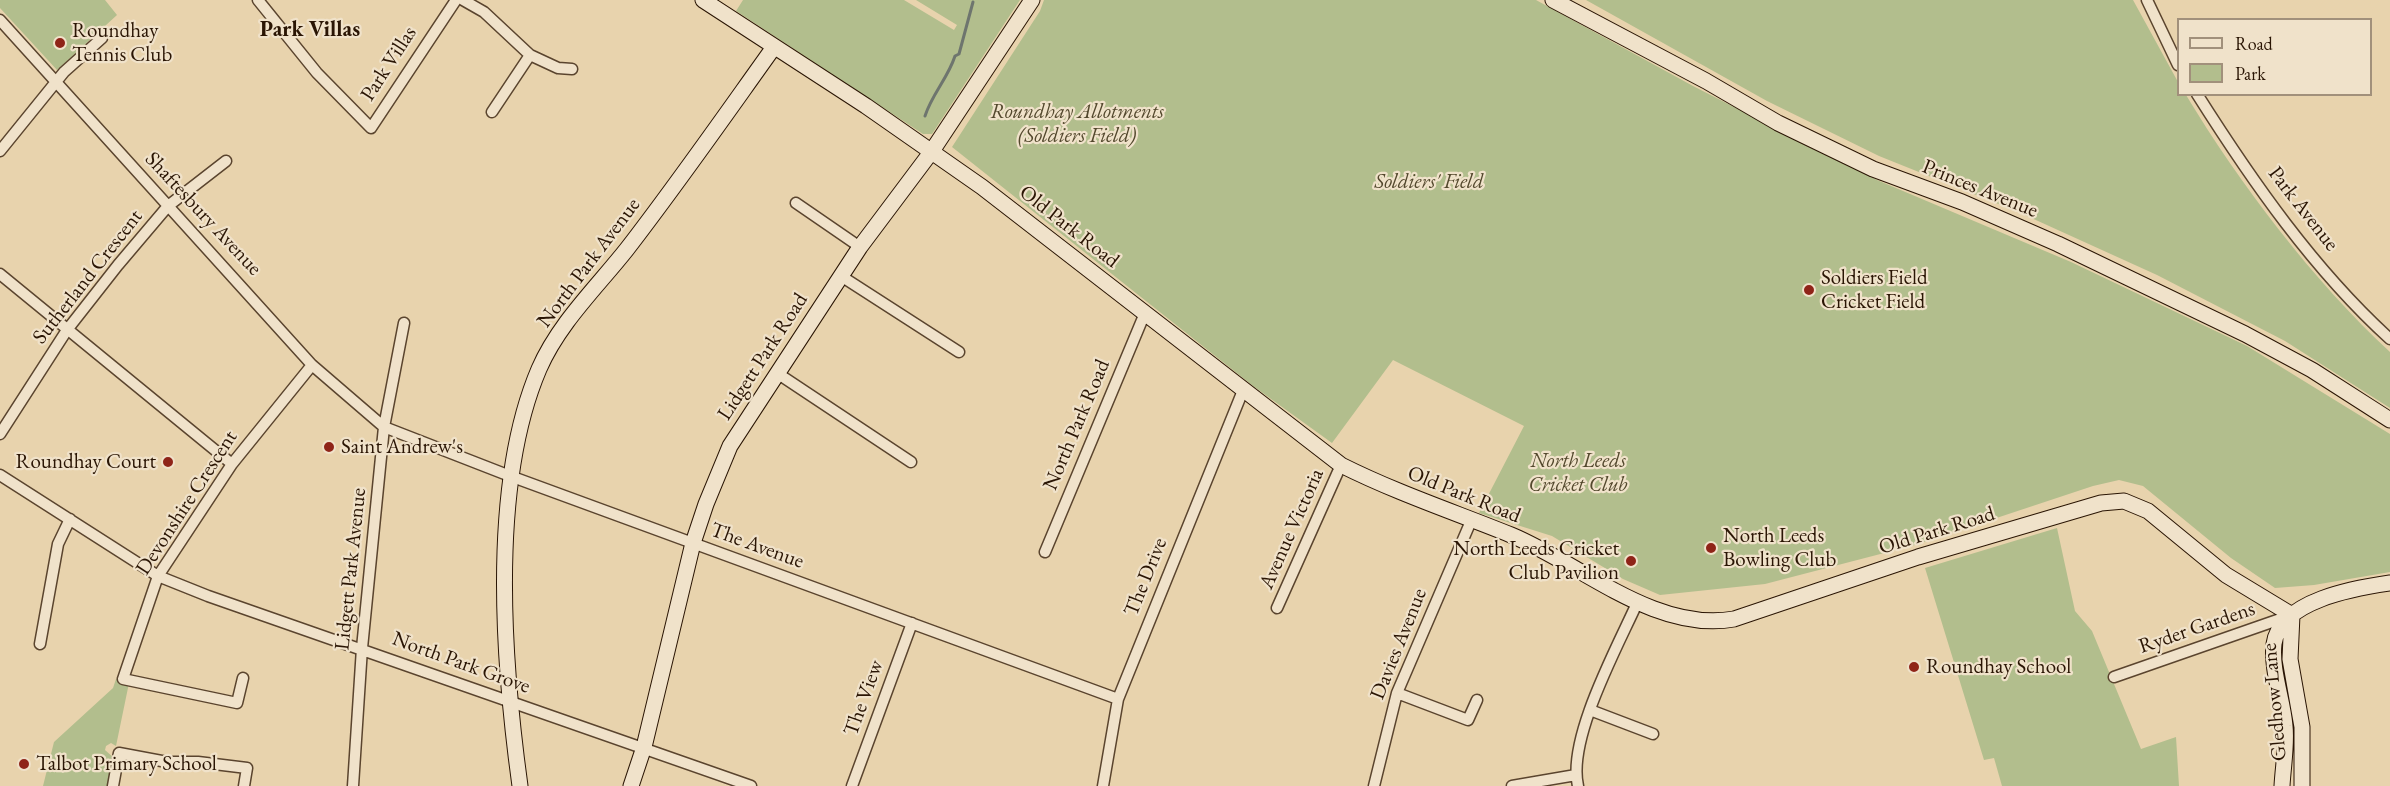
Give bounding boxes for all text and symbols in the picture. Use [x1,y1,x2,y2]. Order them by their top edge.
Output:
district label: Park Villas [260,17,360,43]
place label: Roundhay Tennis Club [72,18,172,68]
legend [2177,18,2372,96]
street label: Park Villas [356,22,422,106]
text: Road [2235,32,2273,55]
marker: Roundhay Tennis Club [53,36,67,50]
text: Park [2235,62,2266,85]
park label: Roundhay Allotments (Soldiers Field) [990,99,1164,149]
street label: Shaftesbury Avenue [139,147,267,281]
street label: Princes Avenue [1919,154,2041,224]
street label: Park Avenue [2262,162,2344,256]
park label: Soldiers' Field [1374,169,1484,195]
street label: Old Park Road [1014,180,1124,274]
street label: North Park Avenue [532,193,646,333]
street label: Sutherland Crescent [28,205,148,349]
place label: Soldiers Field Cricket Field [1821,265,1928,315]
marker: Soldiers Field Cricket Field [1802,283,1816,297]
street label: Lidgett Park Road [712,289,814,425]
street label: North Park Road [1038,356,1116,494]
street label: Devonshire Crescent [131,426,243,580]
place label: Saint Andrew's [341,434,463,460]
marker: Saint Andrew's [322,440,336,454]
park label: North Leeds Cricket Club [1528,448,1628,498]
place label: Roundhay Court [15,449,156,475]
marker: Roundhay Court [161,455,175,469]
street label: Old Park Road [1404,461,1524,529]
street label: Avenue Victoria [1254,465,1330,593]
street label: Lidgett Park Avenue [330,487,372,651]
street label: Old Park Road [1876,501,1998,561]
street label: The Avenue [707,517,807,575]
place label: North Leeds Bowling Club [1723,523,1836,573]
street label: The Drive [1119,534,1173,620]
place label: North Leeds Cricket Club Pavilion [1453,536,1619,586]
marker: North Leeds Bowling Club [1704,541,1718,555]
marker: North Leeds Cricket Club Pavilion [1624,554,1638,568]
street label: Davies Avenue [1365,585,1433,703]
street label: Ryder Gardens [2136,596,2258,660]
street label: North Park Grove [389,626,533,700]
street label: Gledhow Lane [2257,642,2293,762]
place label: Roundhay School [1926,654,2071,680]
street label: The View [839,657,889,739]
marker: Roundhay School [1907,660,1921,674]
place label: Talbot Primary School [36,751,217,777]
marker: Talbot Primary School [17,757,31,771]

